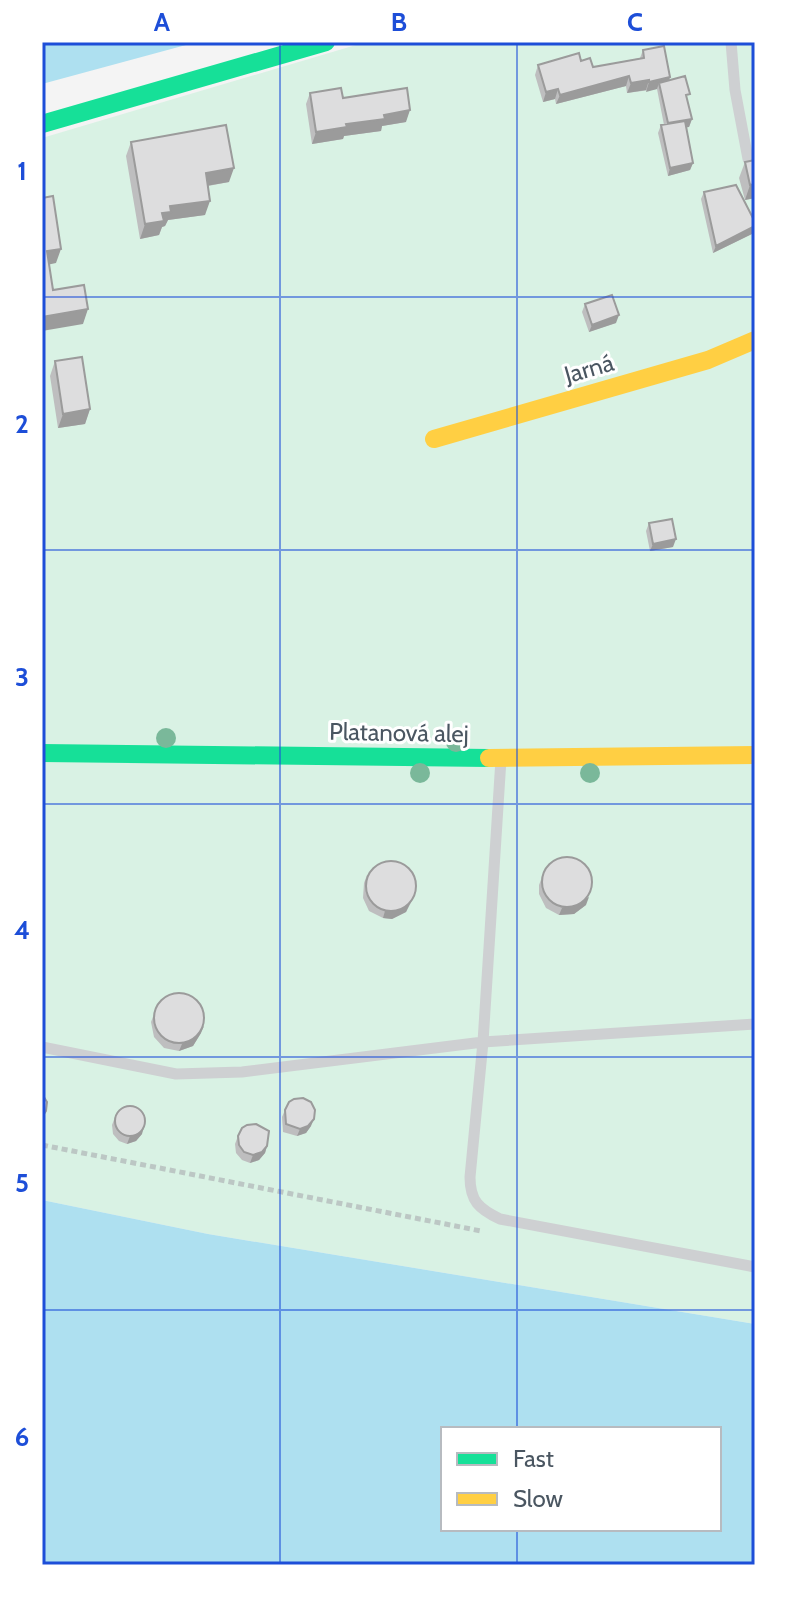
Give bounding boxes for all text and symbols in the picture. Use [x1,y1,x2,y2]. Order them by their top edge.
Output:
text: A [154,6,171,38]
text: B [391,6,407,38]
text: C [627,6,643,38]
text: 1 [17,155,27,187]
street label: Jarná [560,348,617,390]
text: 2 [15,408,29,440]
text: 3 [15,661,29,693]
street label: Platanová alej [329,717,469,748]
text: 4 [14,914,30,946]
text: 5 [15,1167,29,1199]
text: 6 [15,1421,29,1453]
legend [441,1427,721,1531]
text: Fast [513,1444,554,1473]
text: Slow [513,1484,563,1513]

